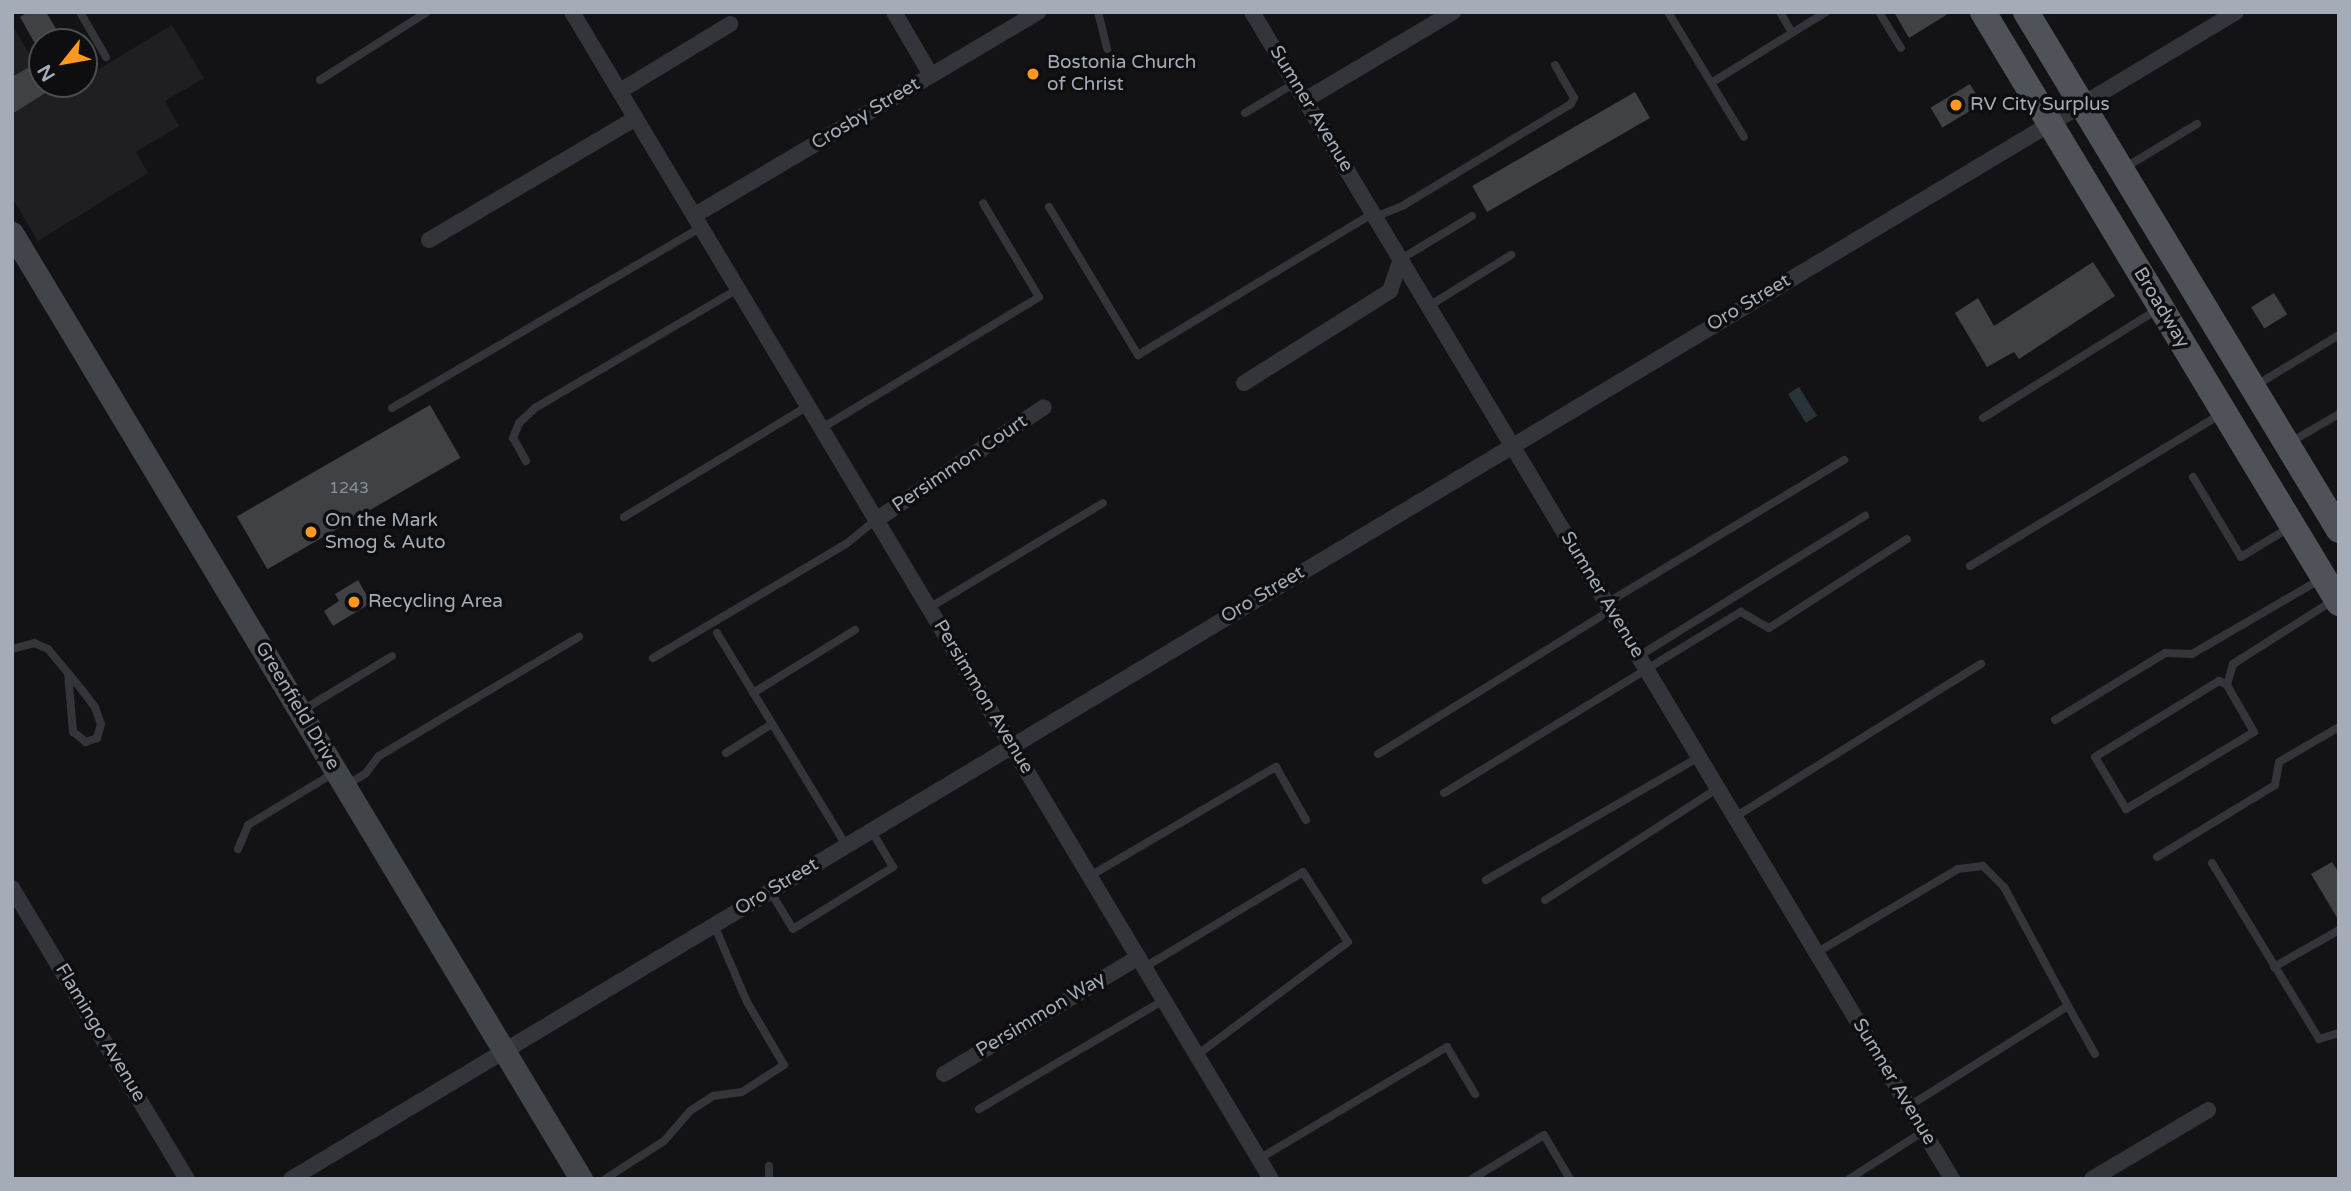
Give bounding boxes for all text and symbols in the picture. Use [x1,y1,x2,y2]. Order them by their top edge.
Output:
north arrow [28,28,98,98]
street label: Sumner Avenue [1264,42,1358,176]
place label: Bostonia Church of Christ [1047,52,1196,96]
text: N [33,61,60,85]
marker: Bostonia Church of Christ [1025,66,1041,82]
street label: Crosby Street [808,73,924,155]
place label: RV City Surplus [1970,94,2110,116]
marker: RV City Surplus [1948,97,1964,113]
street label: Broadway [2128,264,2194,352]
street label: Oro Street [1703,269,1795,337]
street label: Persimmon Court [888,410,1032,518]
house number: 1243 [329,478,369,498]
place label: On the Mark Smog & Auto [325,510,445,554]
marker: On the Mark Smog & Auto [303,524,319,540]
street label: Sumner Avenue [1555,528,1649,662]
street label: Oro Street [1217,561,1309,629]
place label: Recycling Area [368,591,503,613]
marker: Recycling Area [346,594,362,610]
street label: Persimmon Avenue [928,616,1038,778]
street label: Greenfield Drive [250,638,344,774]
street label: Oro Street [731,853,823,921]
street label: Flamingo Avenue [50,960,150,1106]
street label: Persimmon Way [972,968,1110,1062]
street label: Sumner Avenue [1847,1015,1941,1149]

